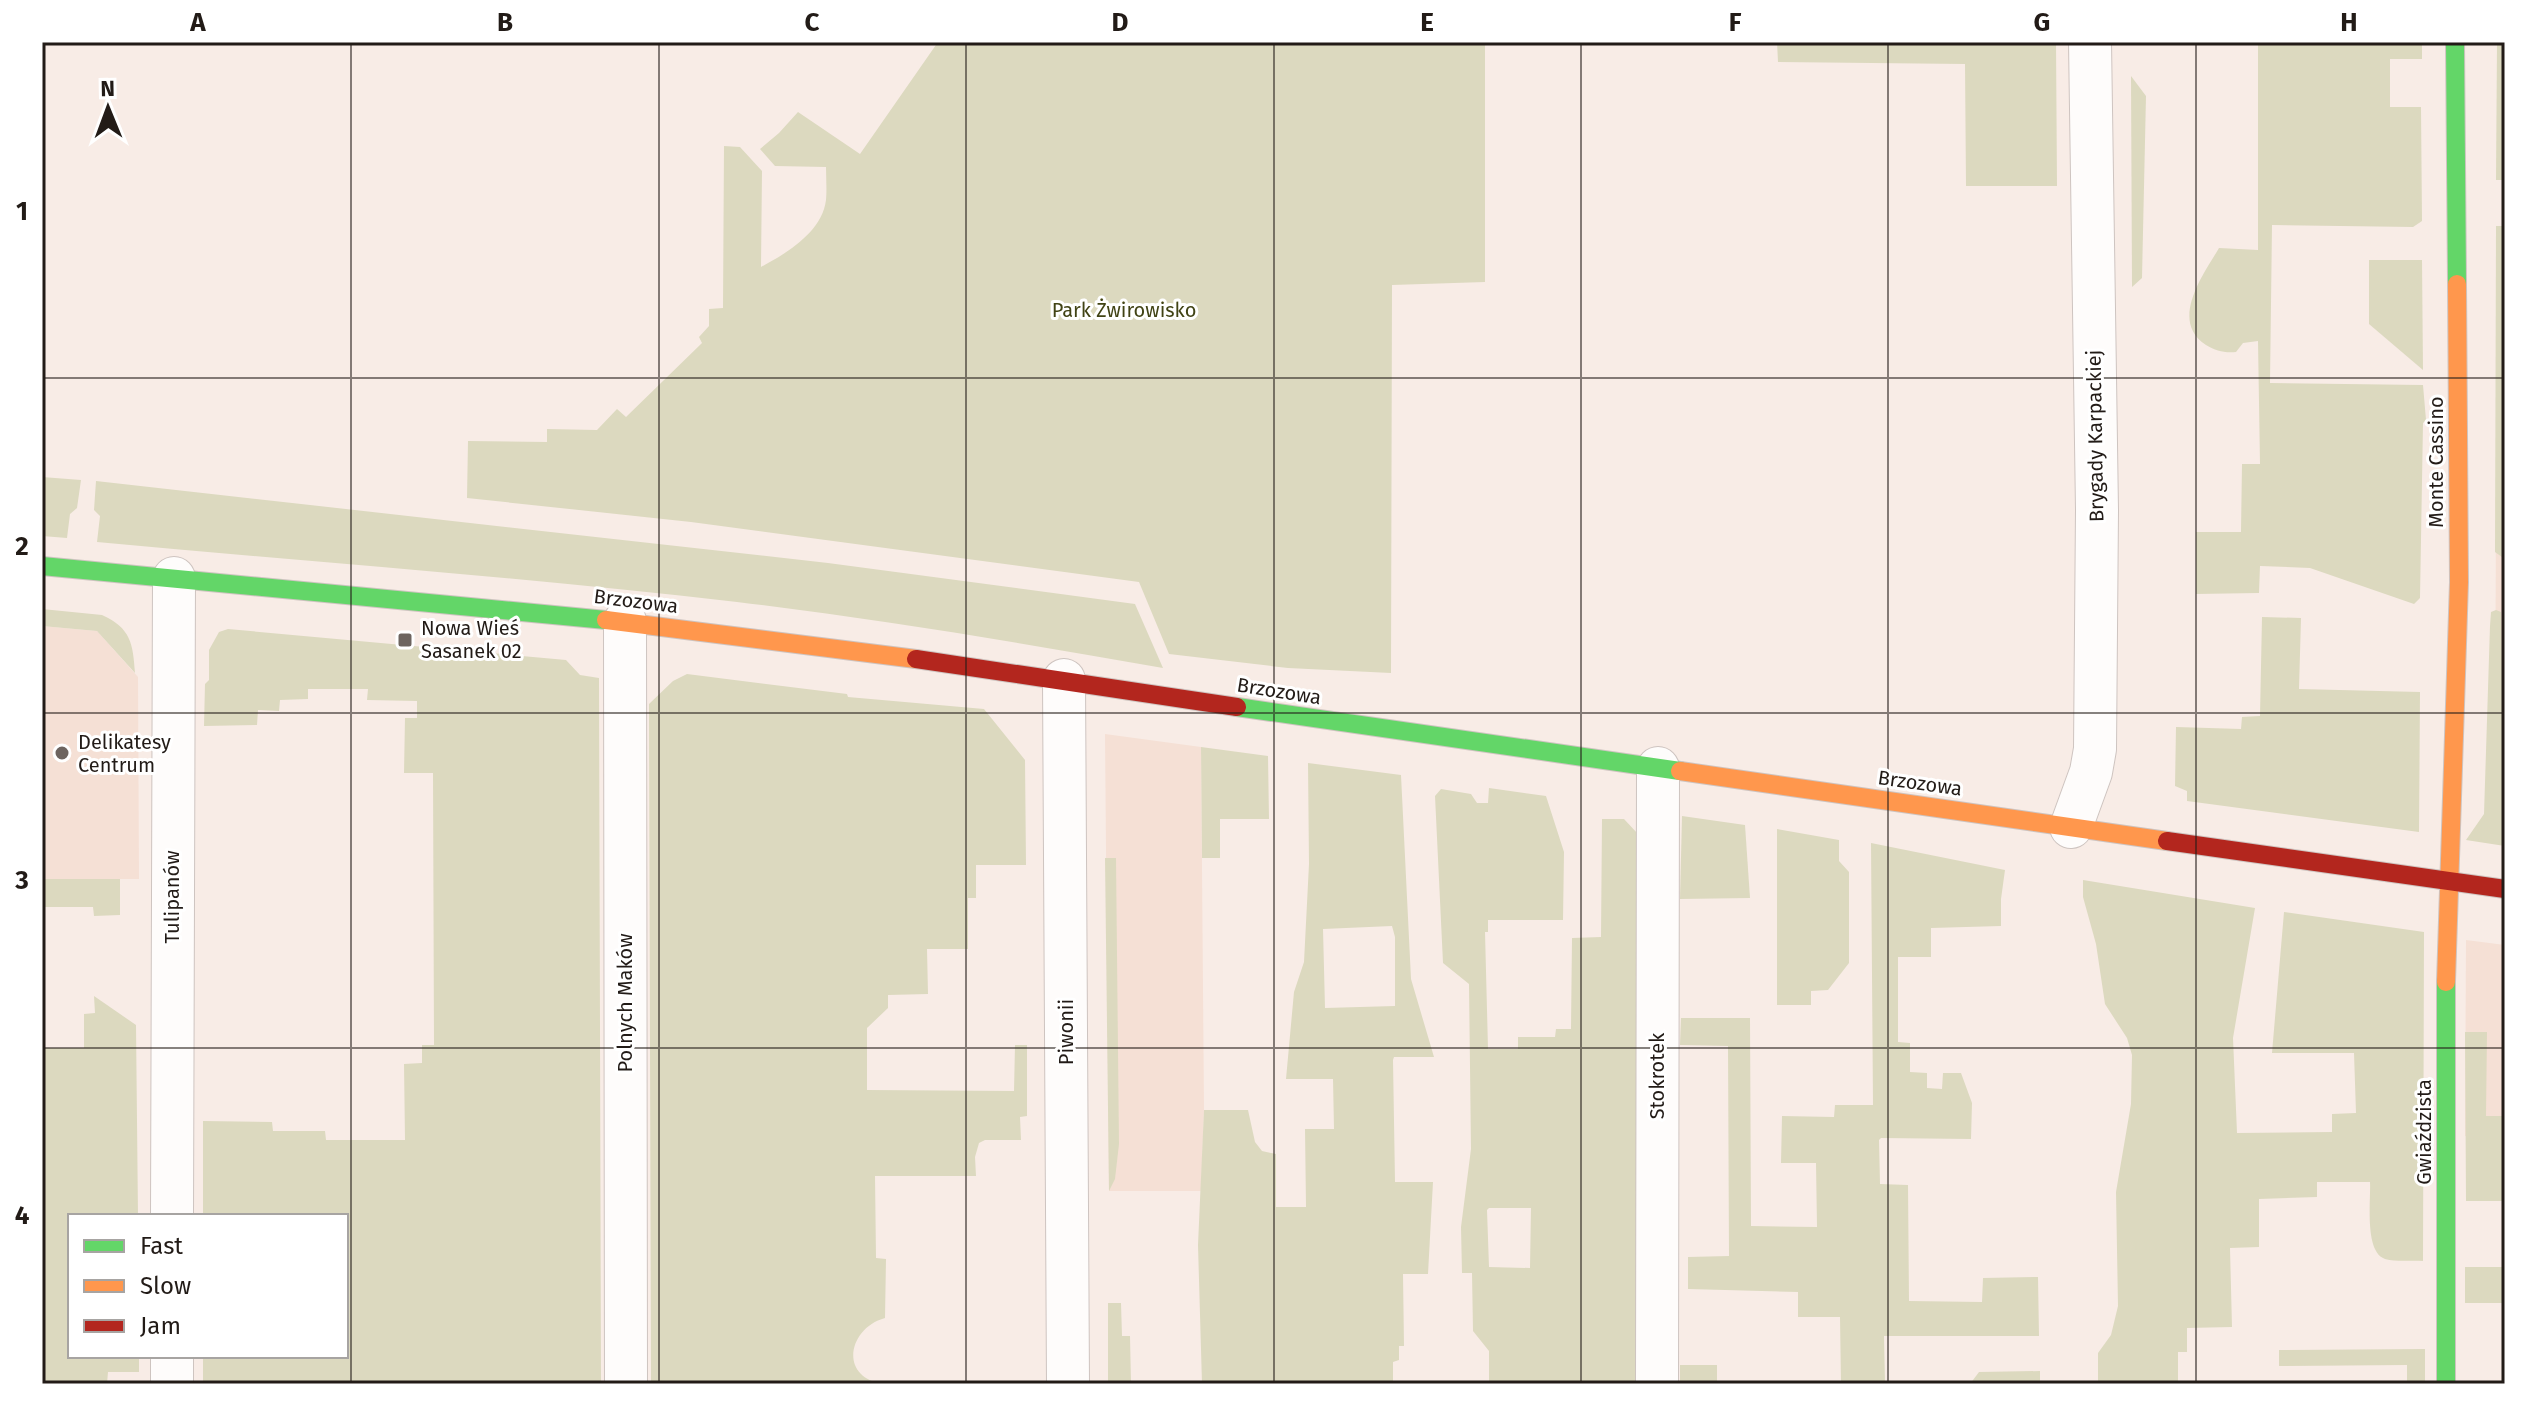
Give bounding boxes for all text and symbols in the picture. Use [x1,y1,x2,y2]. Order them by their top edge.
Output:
text: A [189,7,206,38]
text: B [497,7,513,38]
text: C [805,7,820,38]
text: D [1112,7,1129,38]
text: E [1420,7,1434,38]
text: F [1729,7,1742,38]
text: G [2034,7,2050,38]
text: H [2340,7,2358,38]
north arrow [68,68,148,148]
text: N [100,75,115,102]
text: 1 [16,196,28,227]
park label: Park Żwirowisko [1052,298,1196,322]
street label: Brygady Karpackiej [2081,350,2109,522]
street label: Monte Cassino [2424,396,2448,528]
text: 2 [15,531,29,562]
street label: Brzozowa [592,584,680,618]
place label: Nowa Wieś Sasanek 02 [421,616,522,663]
marker: Nowa Wieś Sasanek 02 [396,631,414,649]
street label: Brzozowa [1235,672,1323,710]
place label: Delikatesy Centrum [78,730,171,777]
marker: Delikatesy Centrum [53,744,71,762]
street label: Brzozowa [1876,765,1964,801]
street label: Tulipanów [160,851,184,943]
text: 3 [14,865,29,896]
street label: Polnych Maków [613,934,637,1073]
street label: Piwonii [1054,999,1078,1065]
street label: Stokrotek [1645,1032,1669,1119]
street label: Gwiaździsta [2412,1079,2436,1185]
text: 4 [15,1200,30,1231]
legend [68,1214,348,1358]
text: Fast [140,1232,183,1260]
text: Slow [140,1272,191,1300]
text: Jam [140,1312,181,1340]

